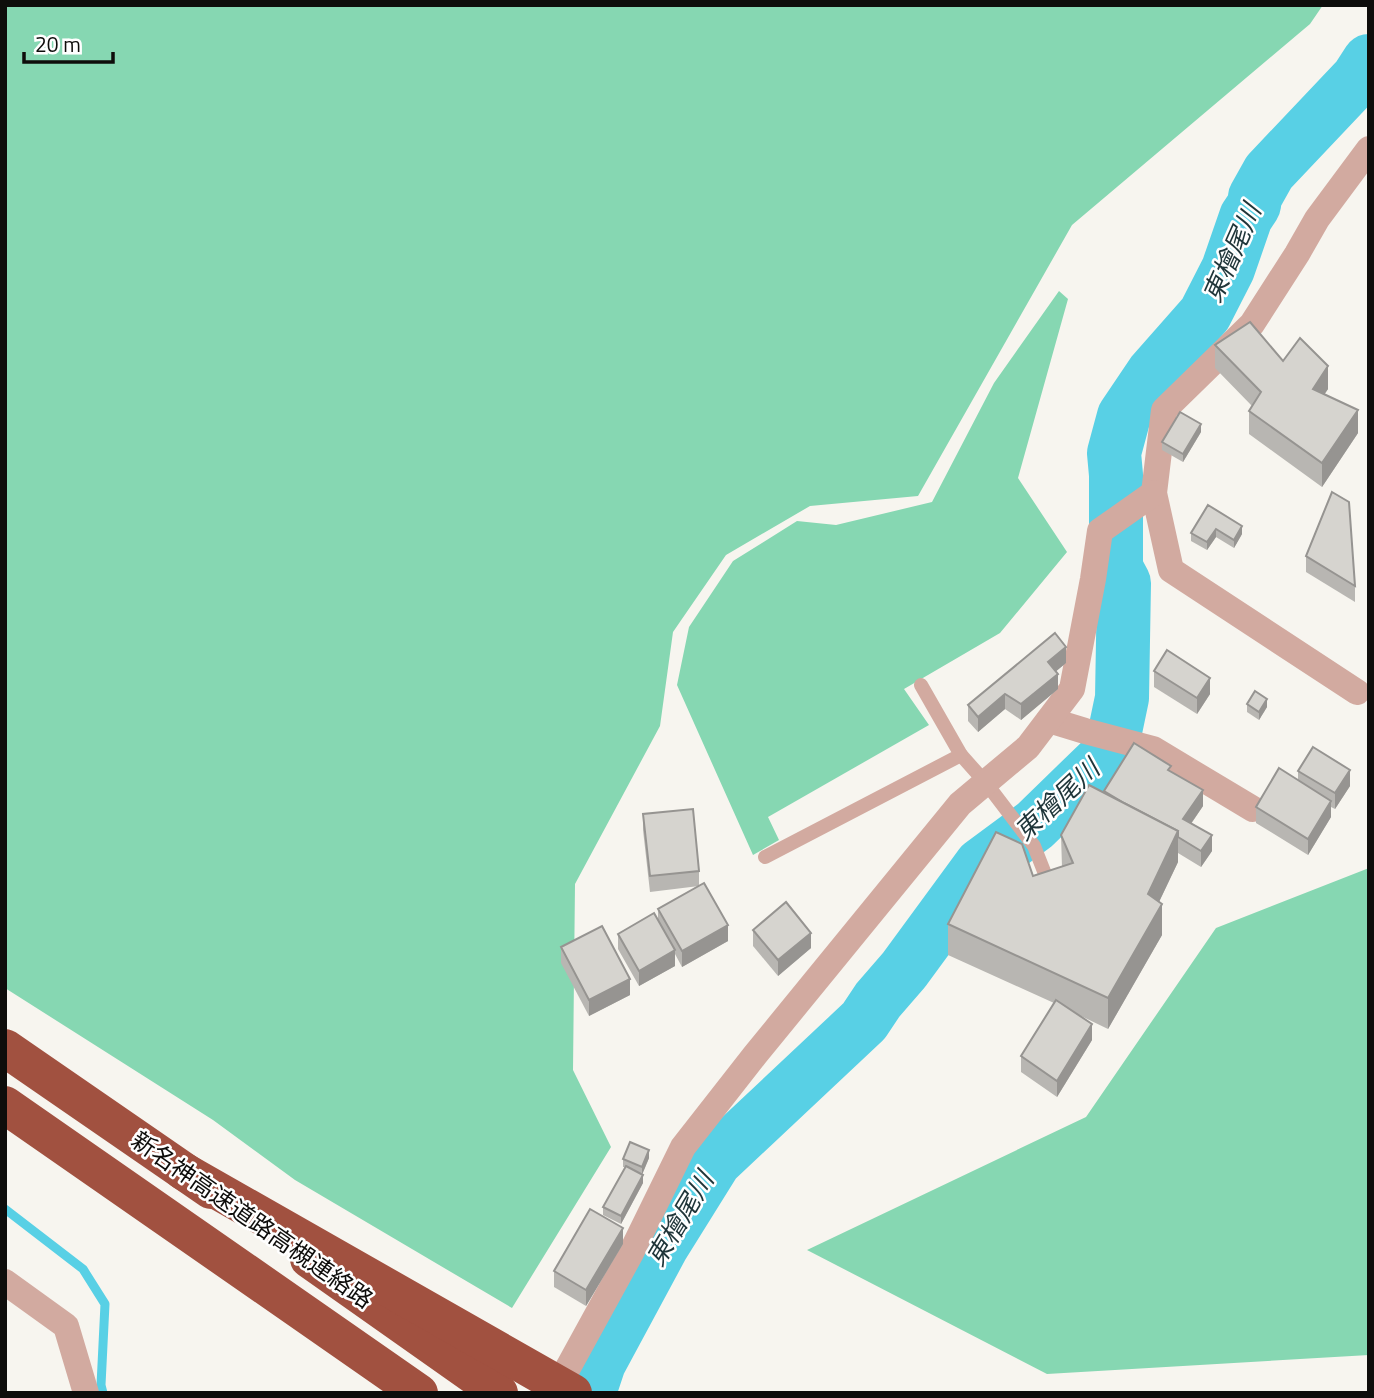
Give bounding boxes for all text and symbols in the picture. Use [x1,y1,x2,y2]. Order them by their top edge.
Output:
scale bar [24,21,114,65]
text: 20 m [35,28,81,60]
water label: 東檜尾川 [1193,195,1272,308]
water label: 東檜尾川 [1005,748,1110,849]
street label: 新名神高速道路高槻連絡路 [124,1122,381,1317]
water label: 東檜尾川 [636,1162,725,1273]

